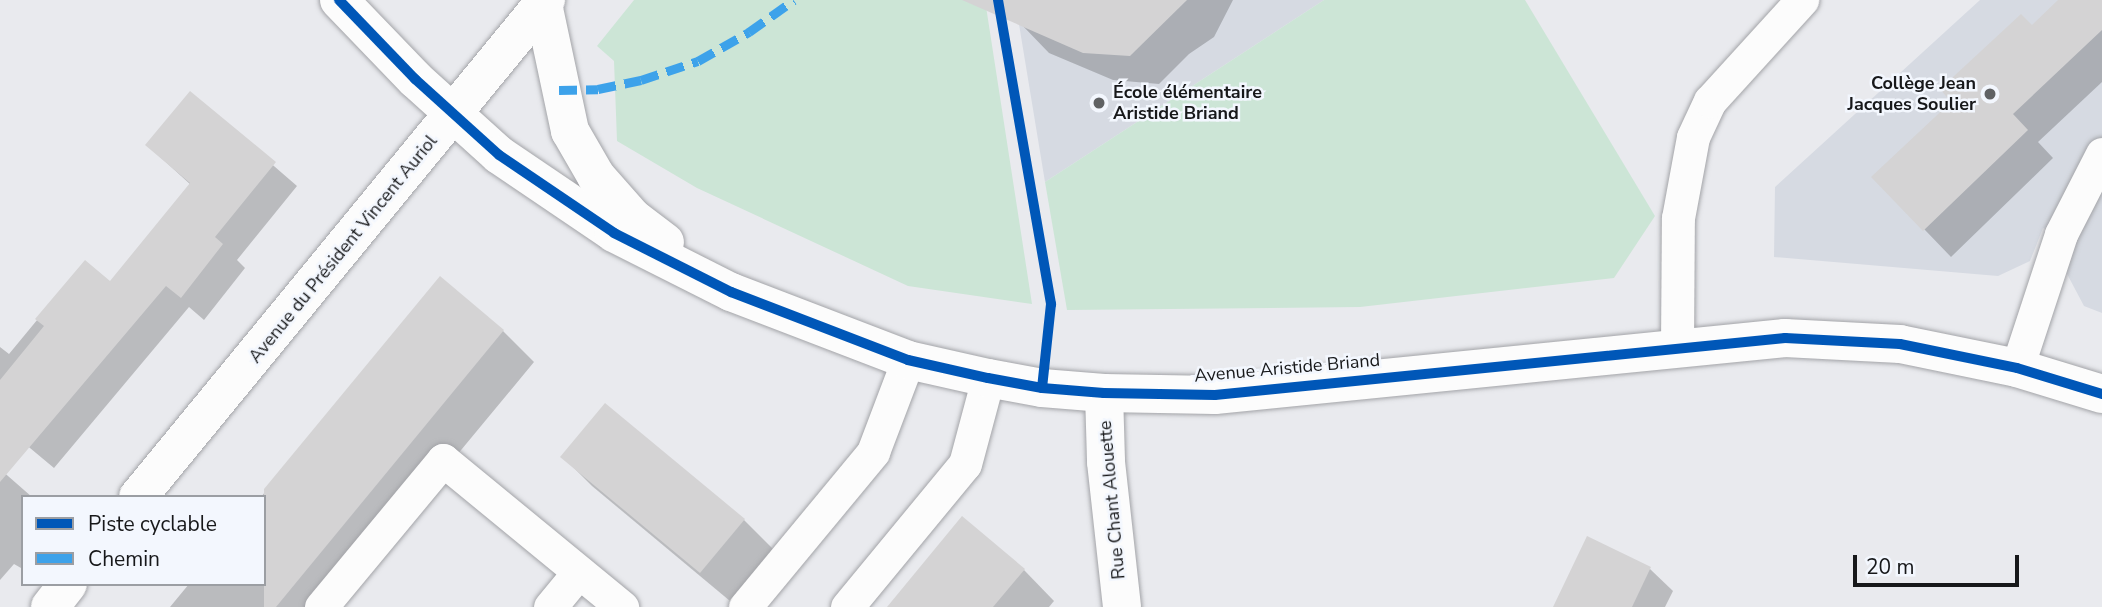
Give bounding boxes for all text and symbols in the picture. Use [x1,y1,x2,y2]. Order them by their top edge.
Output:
place label: Collège Jean Jacques Soulier [1848,73,1976,116]
place label: École élémentaire Aristide Briand [1113,82,1262,124]
marker: Collège Jean Jacques Soulier [1982,86,1998,102]
marker: École élémentaire Aristide Briand [1091,95,1107,111]
street label: Avenue du Président Vincent Auriol [244,131,442,367]
street label: Avenue Aristide Briand [1193,349,1381,387]
street label: Rue Chant Alouette [1094,420,1130,580]
legend [21,495,266,586]
text: Piste cyclable [88,510,217,538]
scale bar [1857,540,2023,584]
text: Chemin [88,545,160,573]
text: 20 m [1866,553,1915,581]

